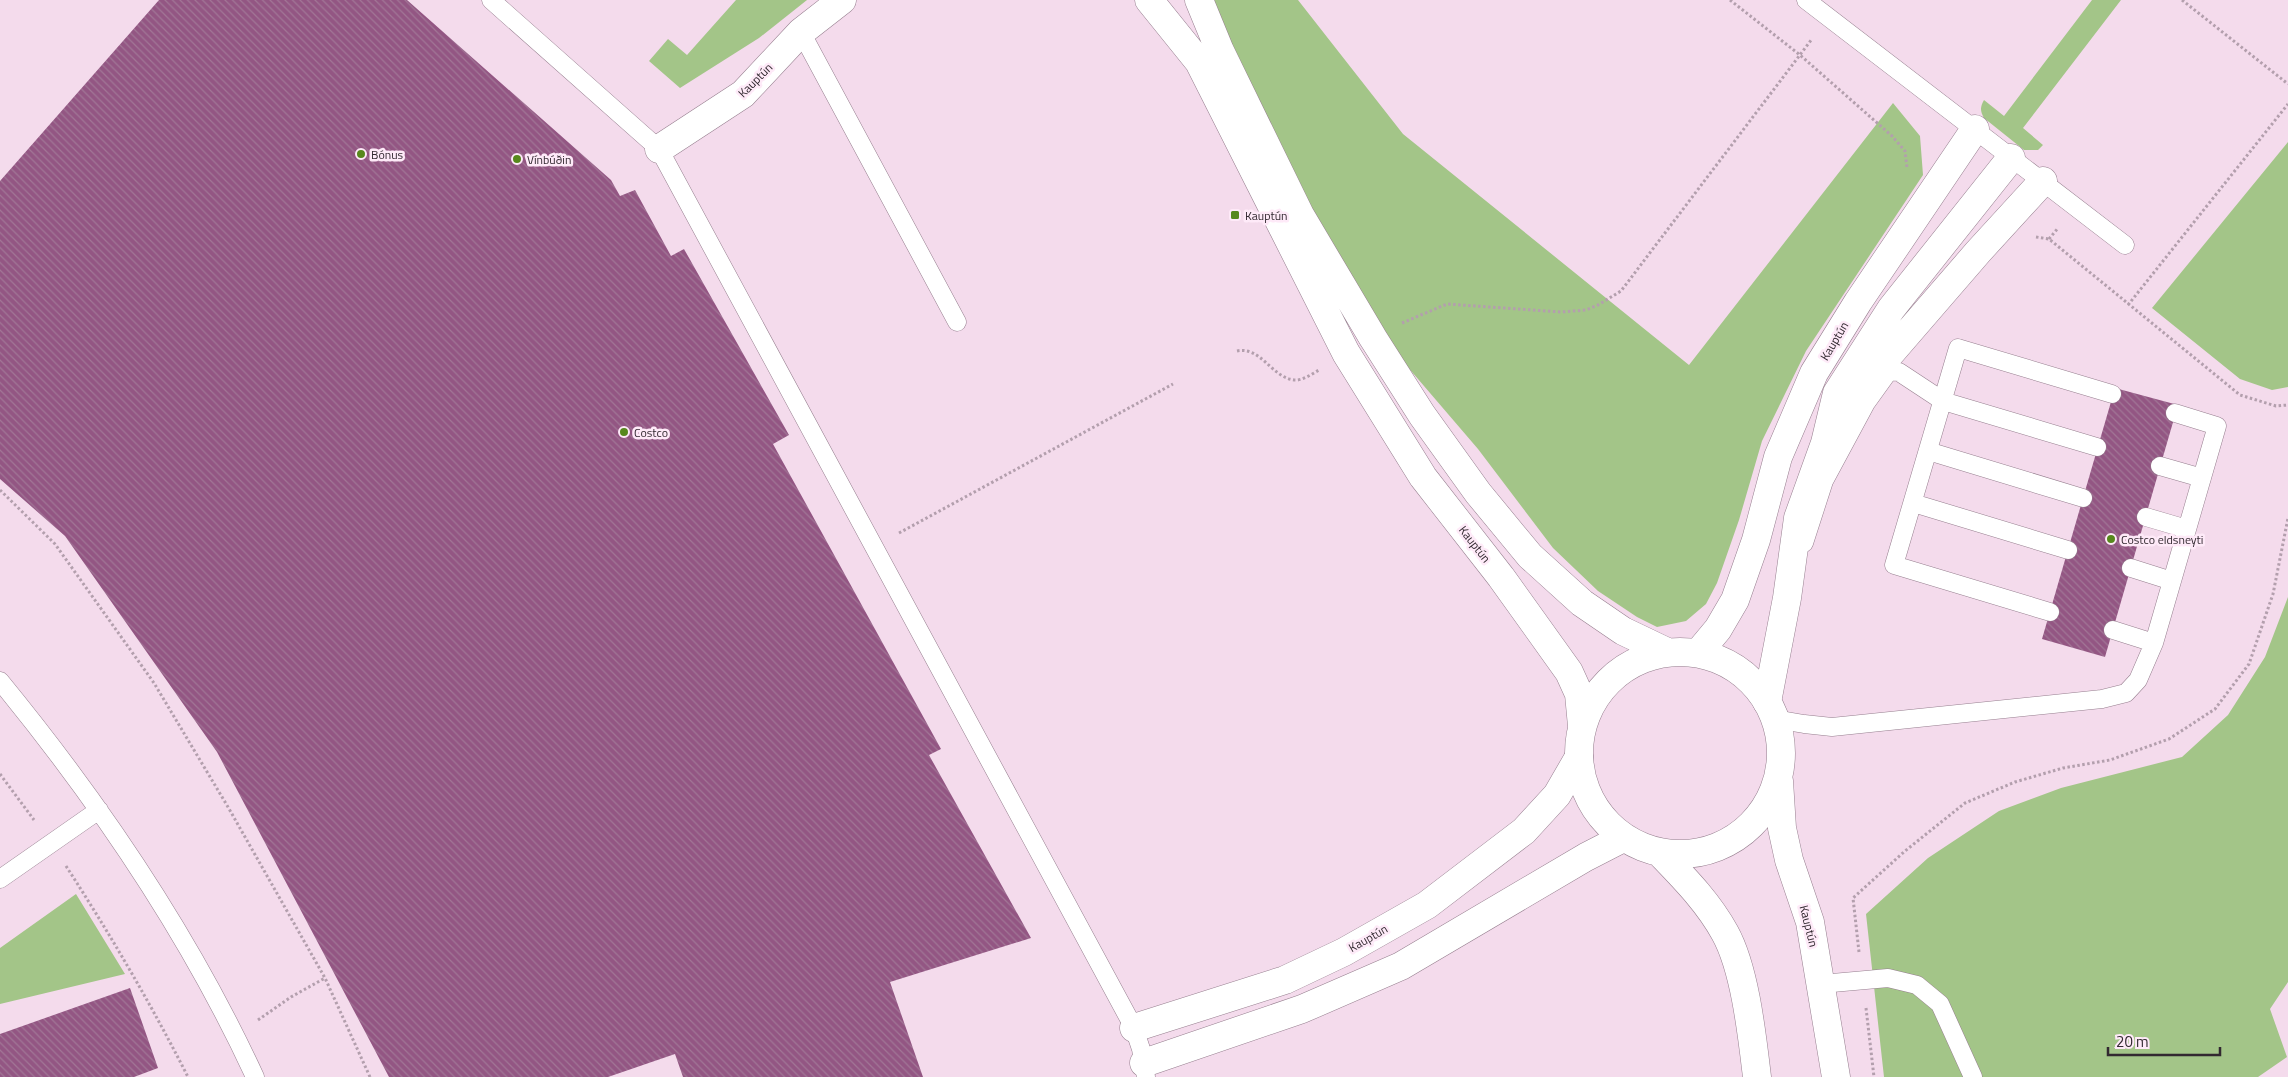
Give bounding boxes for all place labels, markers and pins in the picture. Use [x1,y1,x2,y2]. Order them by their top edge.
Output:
place label: Bónus [371,145,404,164]
marker: Bónus [355,148,367,160]
place label: Vínbúðin [527,150,571,169]
marker: Vínbúðin [511,153,523,165]
place label: Kauptún [1245,206,1288,225]
marker: Kauptún [1229,209,1241,221]
place label: Costco [634,423,668,442]
marker: Costco [618,426,630,438]
place label: Costco eldsneyti [2121,530,2203,549]
marker: Costco eldsneyti [2105,533,2117,545]

